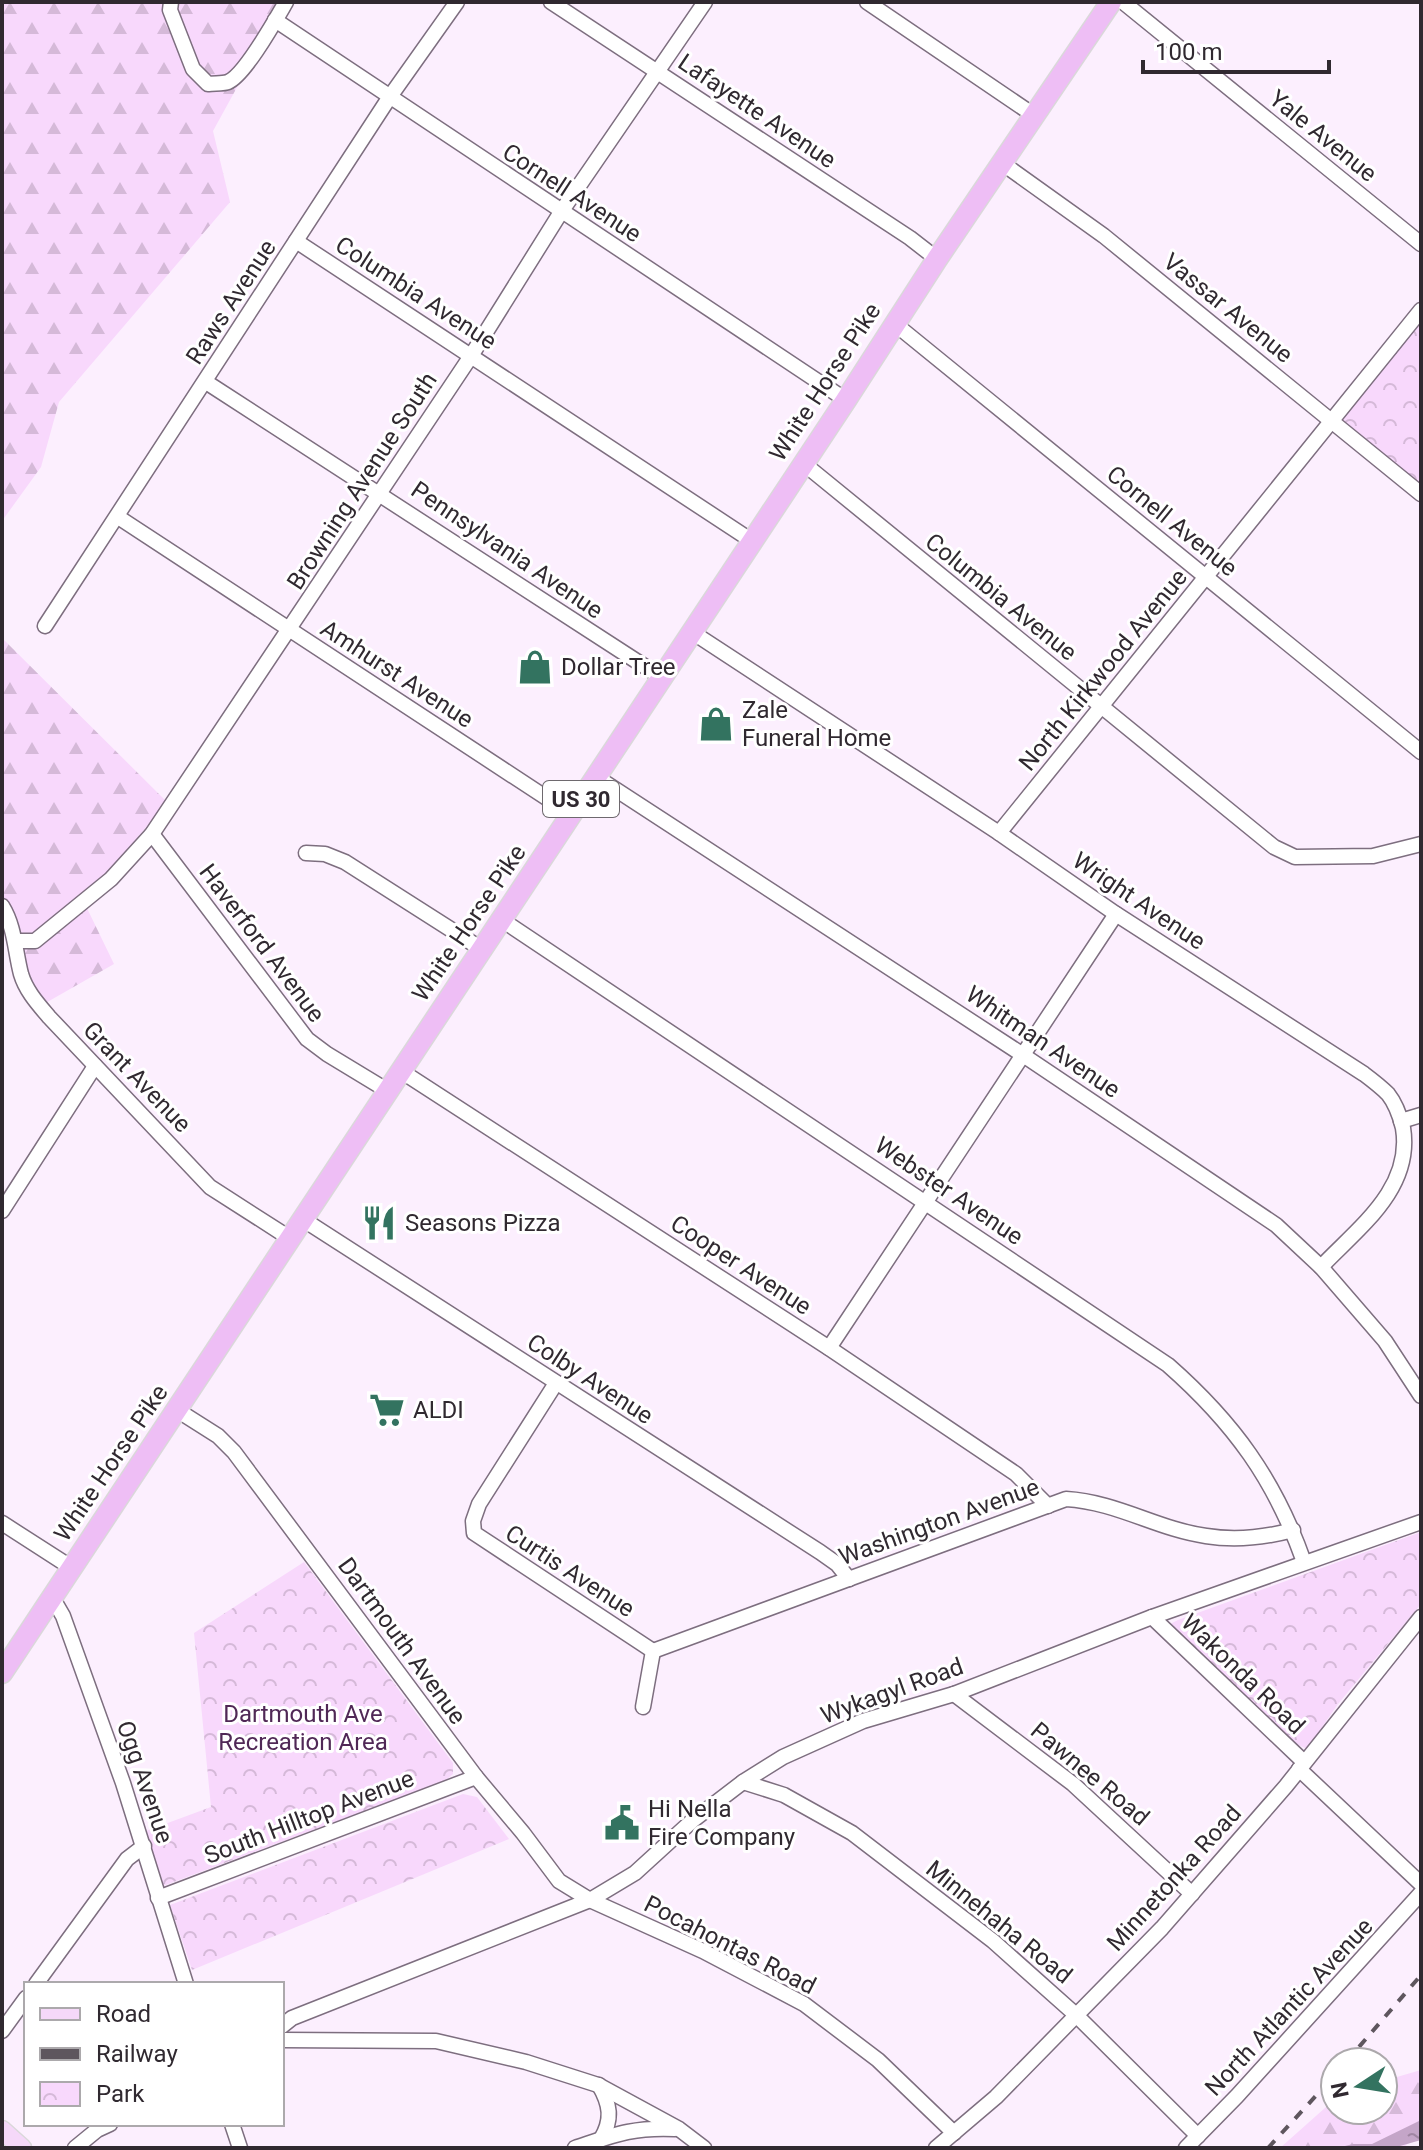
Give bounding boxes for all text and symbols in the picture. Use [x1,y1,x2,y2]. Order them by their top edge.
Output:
scale bar [1143,24,1329,74]
text: 100 m [1155,38,1222,66]
street label: Lafayette Avenue [673,48,841,174]
street label: Yale Avenue [1264,84,1382,188]
street label: Cornell Avenue [497,138,647,248]
street label: Columbia Avenue [330,231,502,355]
street label: Raws Avenue [180,235,282,369]
street label: Vassar Avenue [1158,247,1298,369]
street label: White Horse Pike [764,298,886,466]
street label: Browning Avenue South [281,367,443,595]
street label: Cornell Avenue [1101,460,1243,582]
street label: Pennsylvania Avenue [406,476,608,624]
street label: Columbia Avenue [920,528,1082,666]
street label: North Kirkwood Avenue [1013,564,1193,776]
street label: Amhurst Avenue [316,614,478,734]
shop icon: Dollar Tree [516,648,554,686]
place label: Dollar Tree [561,653,676,681]
place label: Zale Funeral Home [742,696,891,752]
shop icon: Zale Funeral Home [697,705,735,743]
road number: US 30 [543,781,619,817]
street label: White Horse Pike [406,840,532,1006]
street label: Wright Avenue [1067,846,1211,956]
street label: Haverford Avenue [194,859,330,1027]
street label: Whitman Avenue [961,980,1125,1104]
street label: Grant Avenue [77,1016,197,1138]
street label: Webster Avenue [870,1131,1028,1251]
restaurant icon: Seasons Pizza [360,1204,398,1242]
place label: Seasons Pizza [405,1209,561,1237]
street label: Cooper Avenue [666,1209,816,1321]
street label: Colby Avenue [522,1328,658,1430]
street label: White Horse Pike [48,1380,174,1546]
supermarket icon: ALDI [368,1391,406,1429]
place label: ALDI [413,1396,464,1424]
street label: Washington Avenue [835,1473,1043,1571]
street label: Curtis Avenue [500,1519,640,1623]
street label: Dartmouth Avenue [332,1552,472,1730]
street label: Wakonda Road [1175,1608,1311,1740]
street label: Wykagyl Road [817,1652,967,1730]
park label: Dartmouth Ave Recreation Area [218,1700,388,1756]
street label: Pawnee Road [1025,1716,1155,1832]
street label: Ogg Avenue [111,1717,179,1847]
street label: South Hilltop Avenue [200,1764,418,1870]
place label: Hi Nella Fire Company [648,1795,796,1851]
street label: Minnetonka Road [1101,1799,1247,1957]
public building icon: Hi Nella Fire Company [603,1804,641,1842]
street label: Minnehaha Road [920,1855,1078,1989]
street label: Pocahontas Road [640,1890,820,2000]
street label: North Atlantic Avenue [1199,1912,1379,2102]
legend [24,1982,284,2126]
text: Road [96,2000,151,2028]
text: Railway [96,2040,178,2068]
north arrow [1319,2046,1399,2126]
text: Park [96,2080,145,2108]

